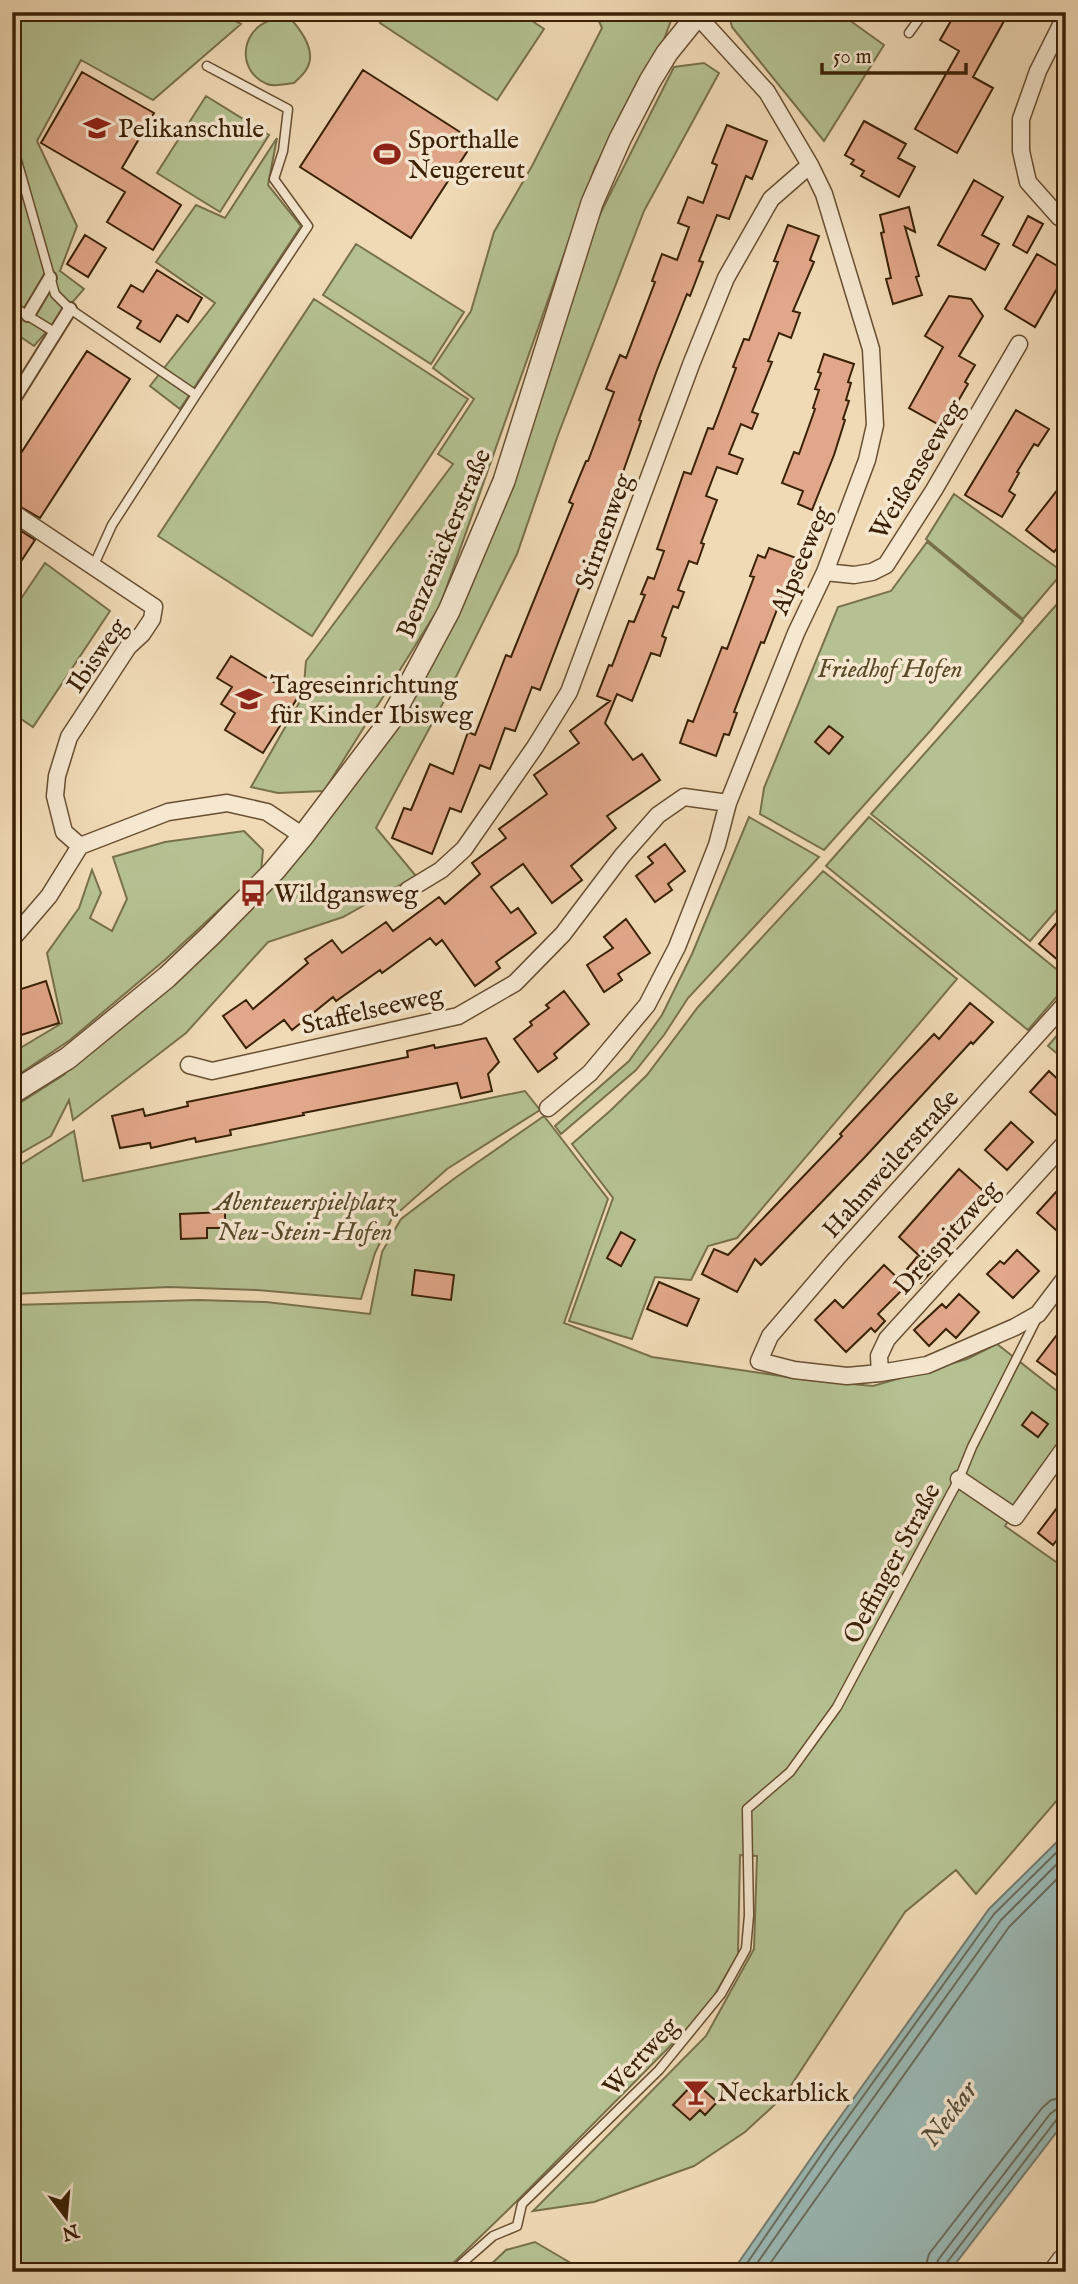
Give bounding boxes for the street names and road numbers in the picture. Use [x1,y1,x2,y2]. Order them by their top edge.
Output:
street label: Weißenseeweg [863,393,972,546]
street label: Benzenäckerstraße [390,444,499,643]
street label: Stirnenweg [568,468,641,594]
street label: Alpseeweg [763,500,839,621]
street label: Ibisweg [60,611,135,700]
street label: Staffelseeweg [298,978,447,1043]
street label: Hahnweilerstraße [815,1083,967,1245]
street label: Dreispitzweg [887,1173,1008,1302]
street label: Oeffinger Straße [836,1478,949,1650]
street label: Wertweg [596,2010,687,2104]

